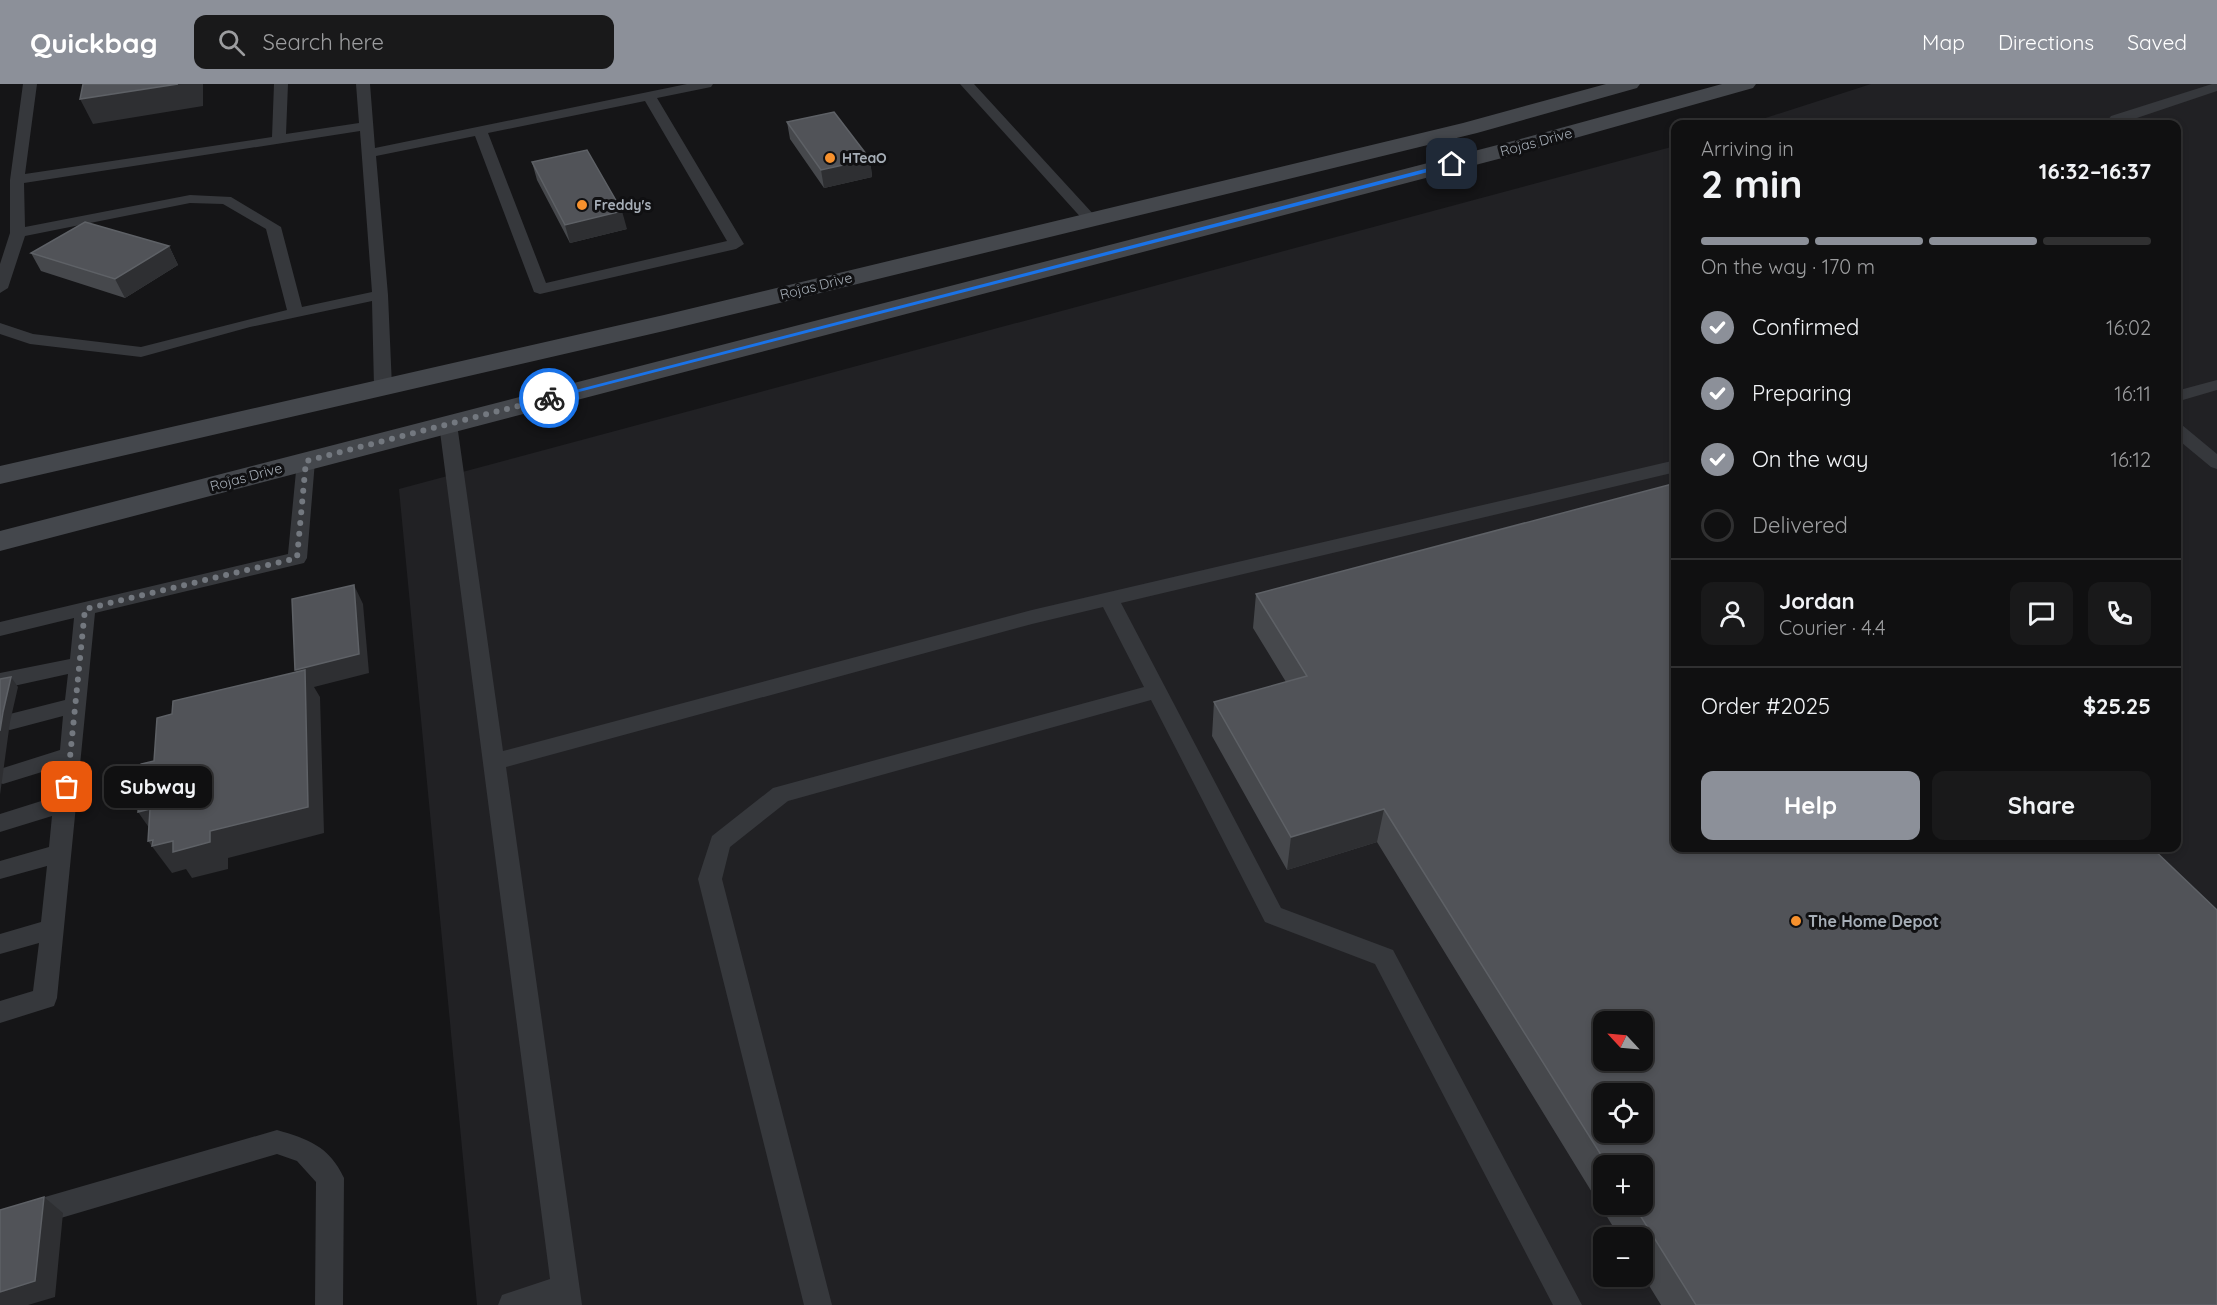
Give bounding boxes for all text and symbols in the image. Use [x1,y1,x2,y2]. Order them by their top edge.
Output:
search box [194,15,614,69]
text: Quickbag [30,25,158,60]
icon: search [215,26,248,59]
text: Search here [263,28,384,56]
text: Map [1922,29,1965,55]
text: Directions [1998,29,2094,55]
text: Saved [2127,29,2187,55]
street label: Rojas Drive [1498,124,1574,160]
text: Arriving in [1701,136,1794,161]
pin [1426,138,1477,189]
icon: home [1435,147,1468,180]
place label: HTeaO [842,149,887,167]
marker: HTeaO [823,151,837,165]
text: 16:32–16:37 [2039,157,2151,185]
text: 2 min [1701,159,1803,208]
place label: Freddy's [594,196,652,214]
marker: Freddy's [575,198,589,212]
text: On the way · 170 m [1701,254,1875,279]
street label: Rojas Drive [778,268,854,304]
icon: check [1701,311,1734,344]
text: Confirmed [1752,313,1859,341]
text: 16:02 [2106,315,2151,340]
courier [519,368,579,428]
icon: check [1701,377,1734,410]
text: Preparing [1752,379,1852,407]
text: 16:11 [2114,381,2151,406]
icon: bike [533,382,566,415]
icon: check [1701,443,1734,476]
text: On the way [1752,445,1868,473]
text: 16:12 [2111,447,2151,472]
street label: Rojas Drive [208,459,284,495]
text: Delivered [1752,511,1848,539]
button: person [1701,582,1764,645]
button: chat [2010,582,2073,645]
button: phone [2088,582,2151,645]
text: Jordan [1779,587,1855,615]
text: Courier · 4.4 [1779,615,1885,640]
text: Order #2025 [1701,692,1830,720]
text: $25.25 [2083,692,2151,720]
pin [41,761,92,812]
callout: Subway [103,766,211,808]
icon: bag [50,770,83,803]
button: Help [1701,771,1920,840]
button: Share [1932,771,2151,840]
text: Subway [120,774,196,799]
place label: The Home Depot [1808,911,1939,931]
marker: The Home Depot [1789,914,1803,928]
north arrow [1593,1011,1653,1071]
map controls [1593,1011,1653,1287]
button: locate [1593,1083,1653,1143]
button: + [1593,1155,1653,1215]
button: − [1593,1227,1653,1287]

